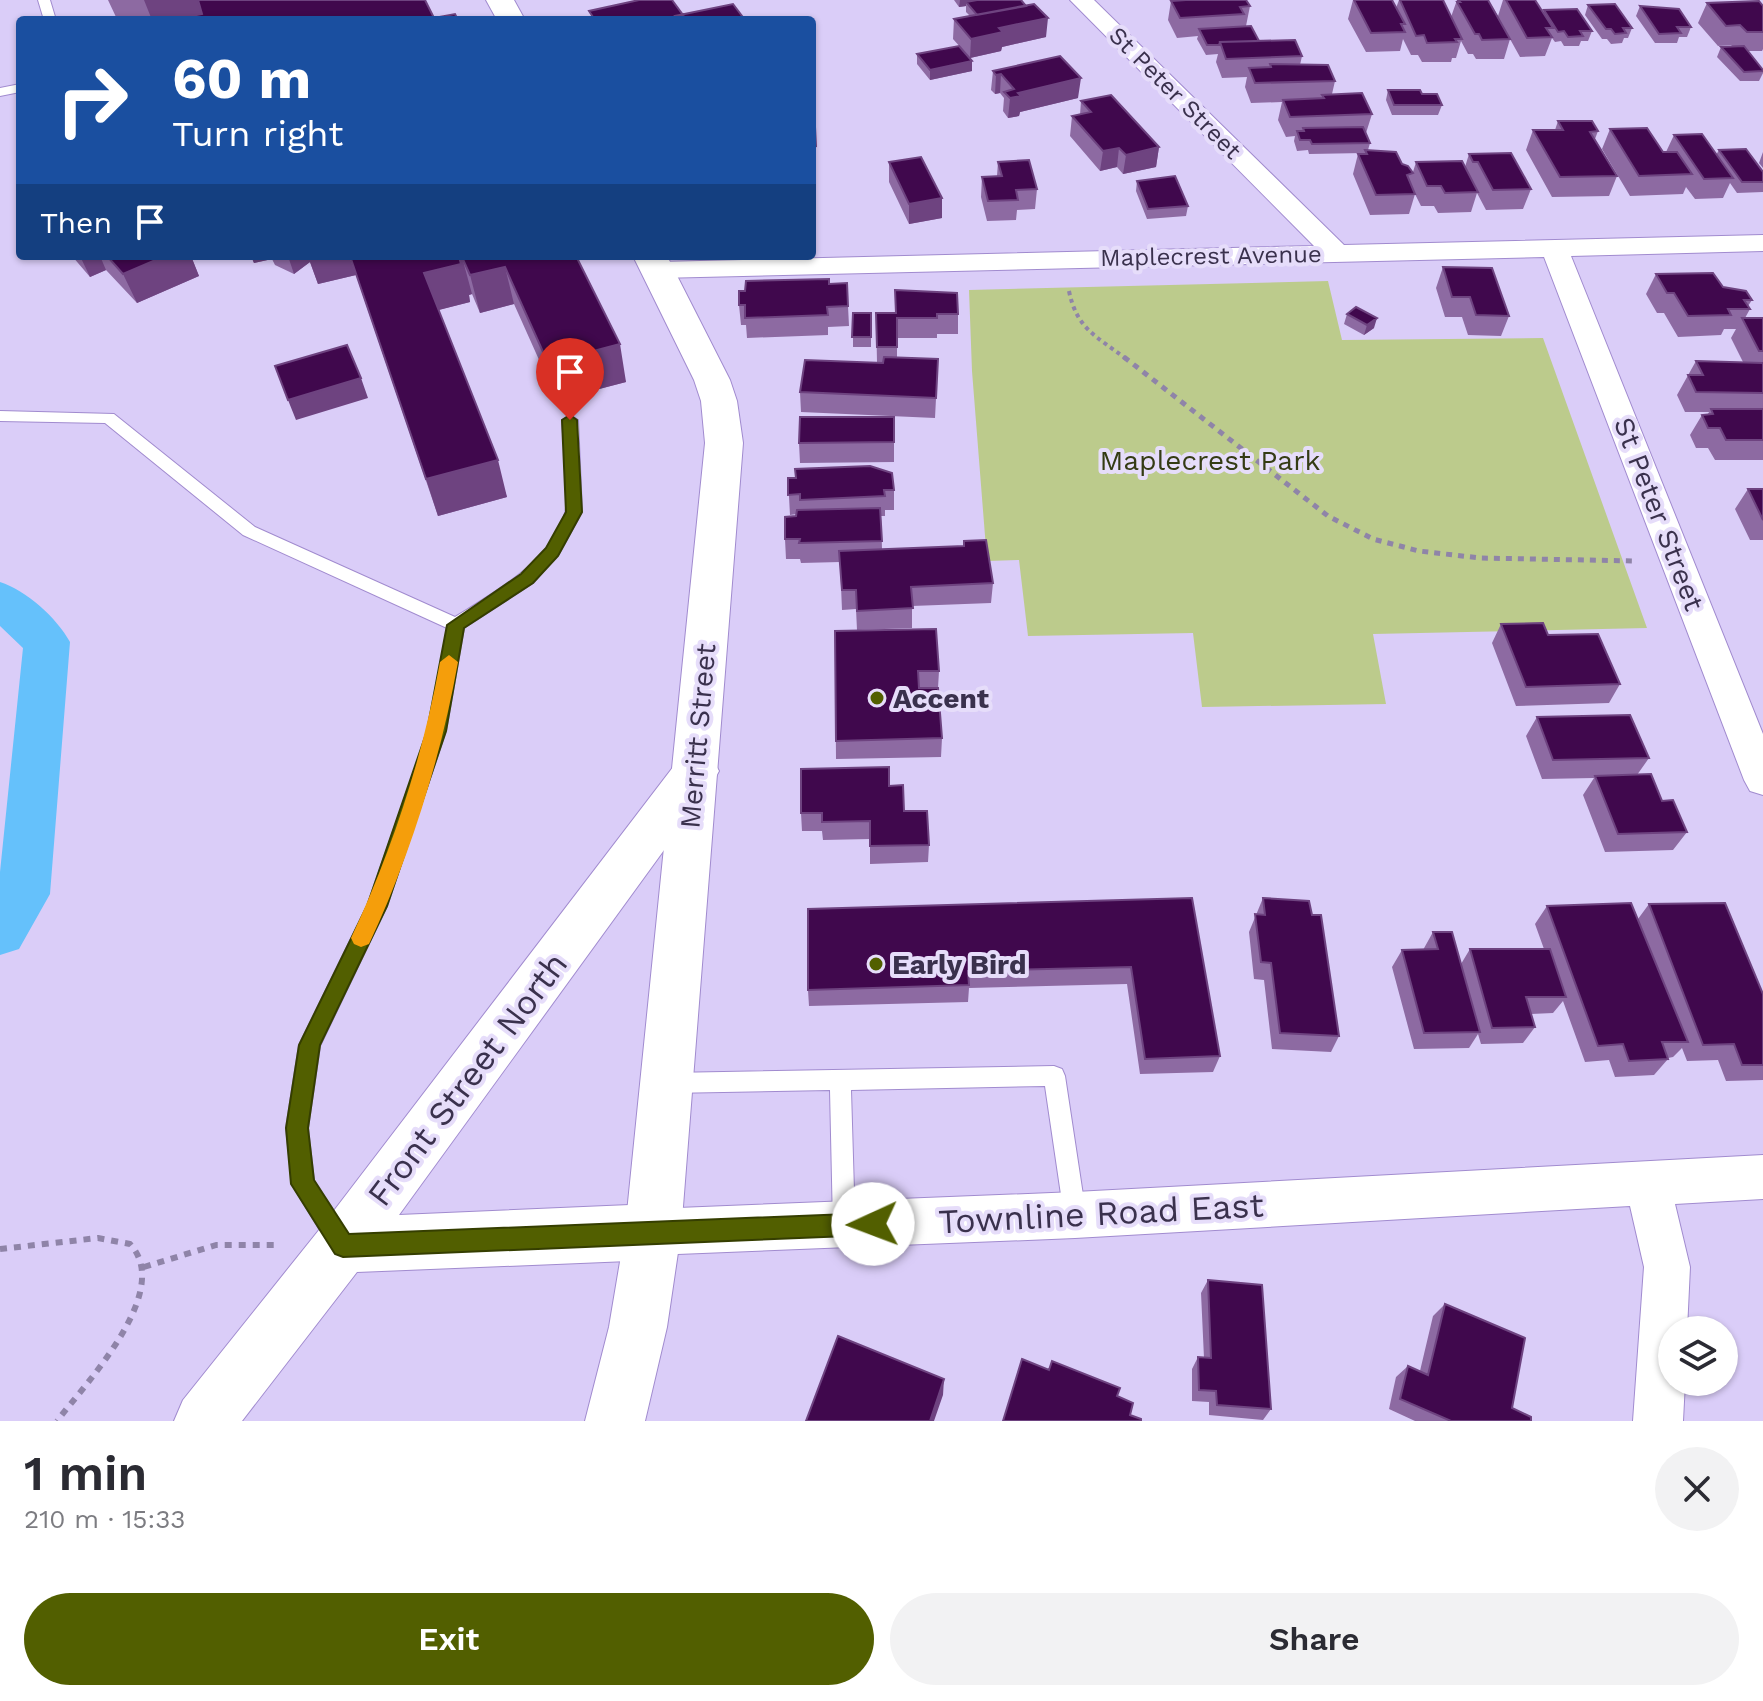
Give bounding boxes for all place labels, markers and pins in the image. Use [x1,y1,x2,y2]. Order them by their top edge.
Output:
pin [536,338,604,420]
place label: Accent [893,682,989,715]
marker: Accent [868,689,886,707]
place label: Early Bird [892,948,1027,981]
marker: Early Bird [867,955,885,973]

